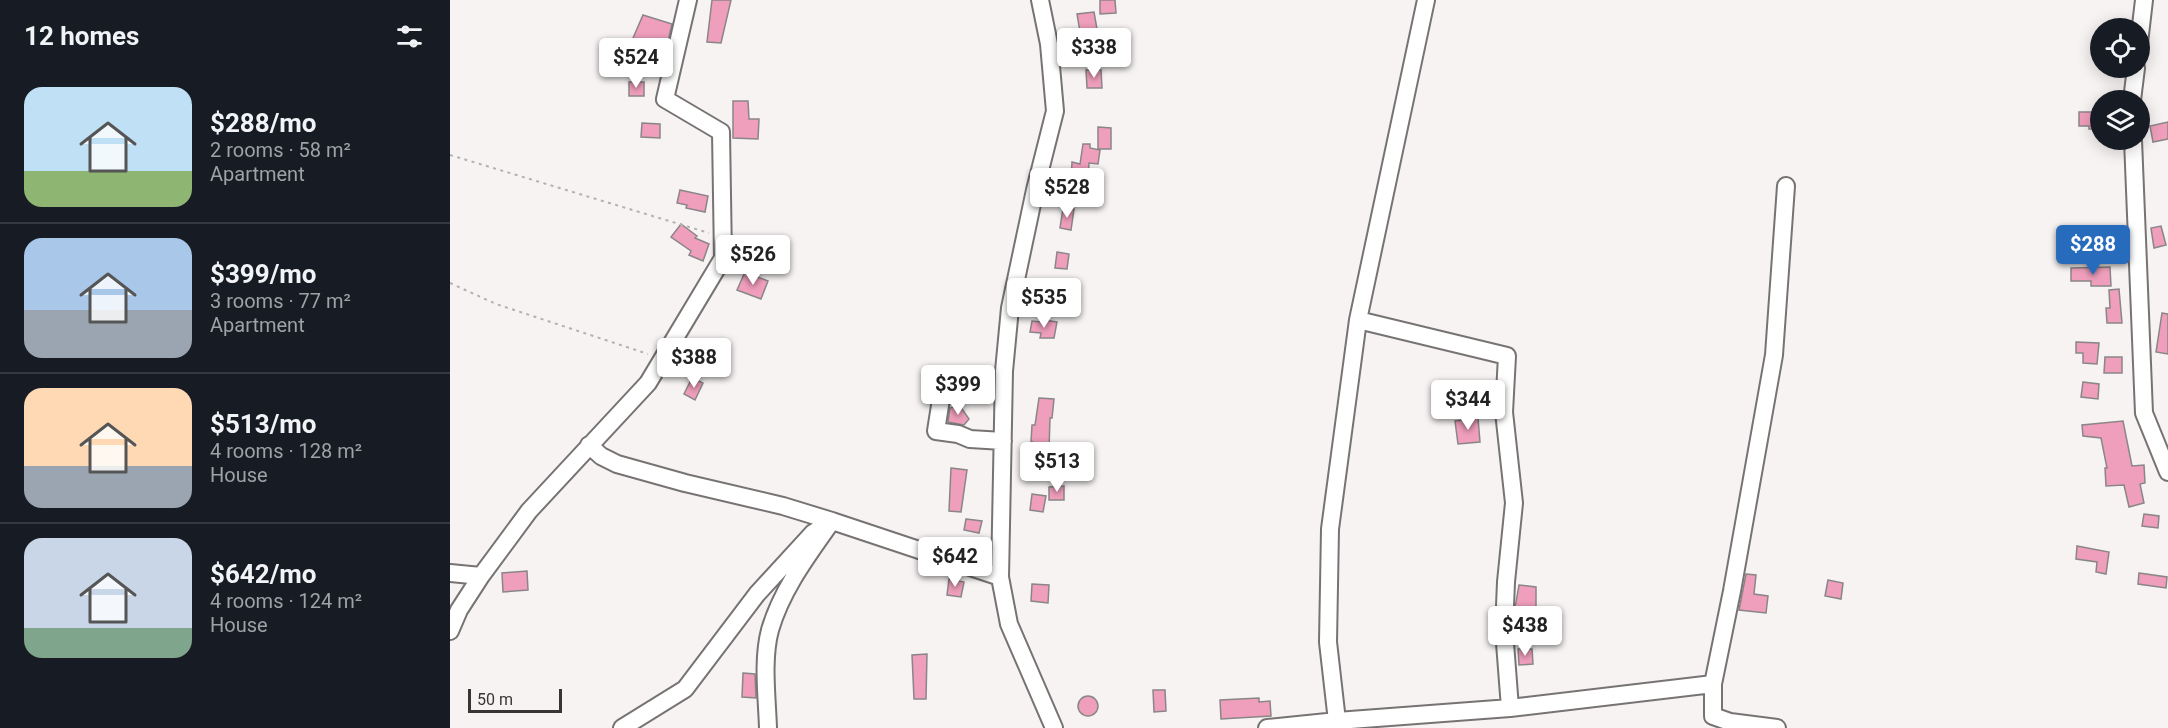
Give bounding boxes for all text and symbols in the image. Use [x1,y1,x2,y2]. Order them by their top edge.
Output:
map controls [2090,18,2150,150]
button: locate [2090,18,2150,78]
icon: filters [393,20,426,53]
text: 12 homes [24,21,139,51]
pin: $338 [1058,28,1130,79]
text: $338 [1071,35,1117,59]
pin: $524 [600,38,672,89]
text: $524 [613,45,659,69]
button: layers [2090,90,2150,150]
text: $288/mo [210,108,317,138]
icon: home [72,111,144,183]
text: 2 rooms · 58 m² [210,138,351,162]
text: Apartment [210,162,305,186]
pin: $528 [1031,168,1103,219]
text: $528 [1044,175,1090,199]
pin: $288 [2057,225,2129,276]
text: $288 [2070,232,2116,256]
pin: $526 [717,235,789,286]
text: $526 [730,242,776,266]
text: $399/mo [210,259,317,289]
icon: home [72,262,144,334]
pin: $535 [1008,278,1080,329]
text: $535 [1021,285,1067,309]
text: 3 rooms · 77 m² [210,289,351,313]
text: Apartment [210,313,305,337]
pin: $388 [658,338,730,389]
text: $388 [671,345,717,369]
pin: $399 [922,365,994,416]
text: $399 [935,372,981,396]
pin: $344 [1432,380,1504,431]
text: $344 [1445,387,1491,411]
text: $513/mo [210,409,317,439]
icon: home [72,412,144,484]
text: 4 rooms · 128 m² [210,439,362,463]
pin: $513 [1021,442,1093,493]
text: $513 [1034,449,1080,473]
text: House [210,463,268,487]
pin: $642 [919,537,991,588]
text: $642 [932,544,978,568]
text: $642/mo [210,559,317,589]
icon: home [72,562,144,634]
text: 4 rooms · 124 m² [210,589,362,613]
pin: $438 [1489,606,1561,657]
text: House [210,613,268,637]
text: $438 [1502,613,1548,637]
scale bar [468,686,562,714]
text: 50 m [477,690,513,709]

